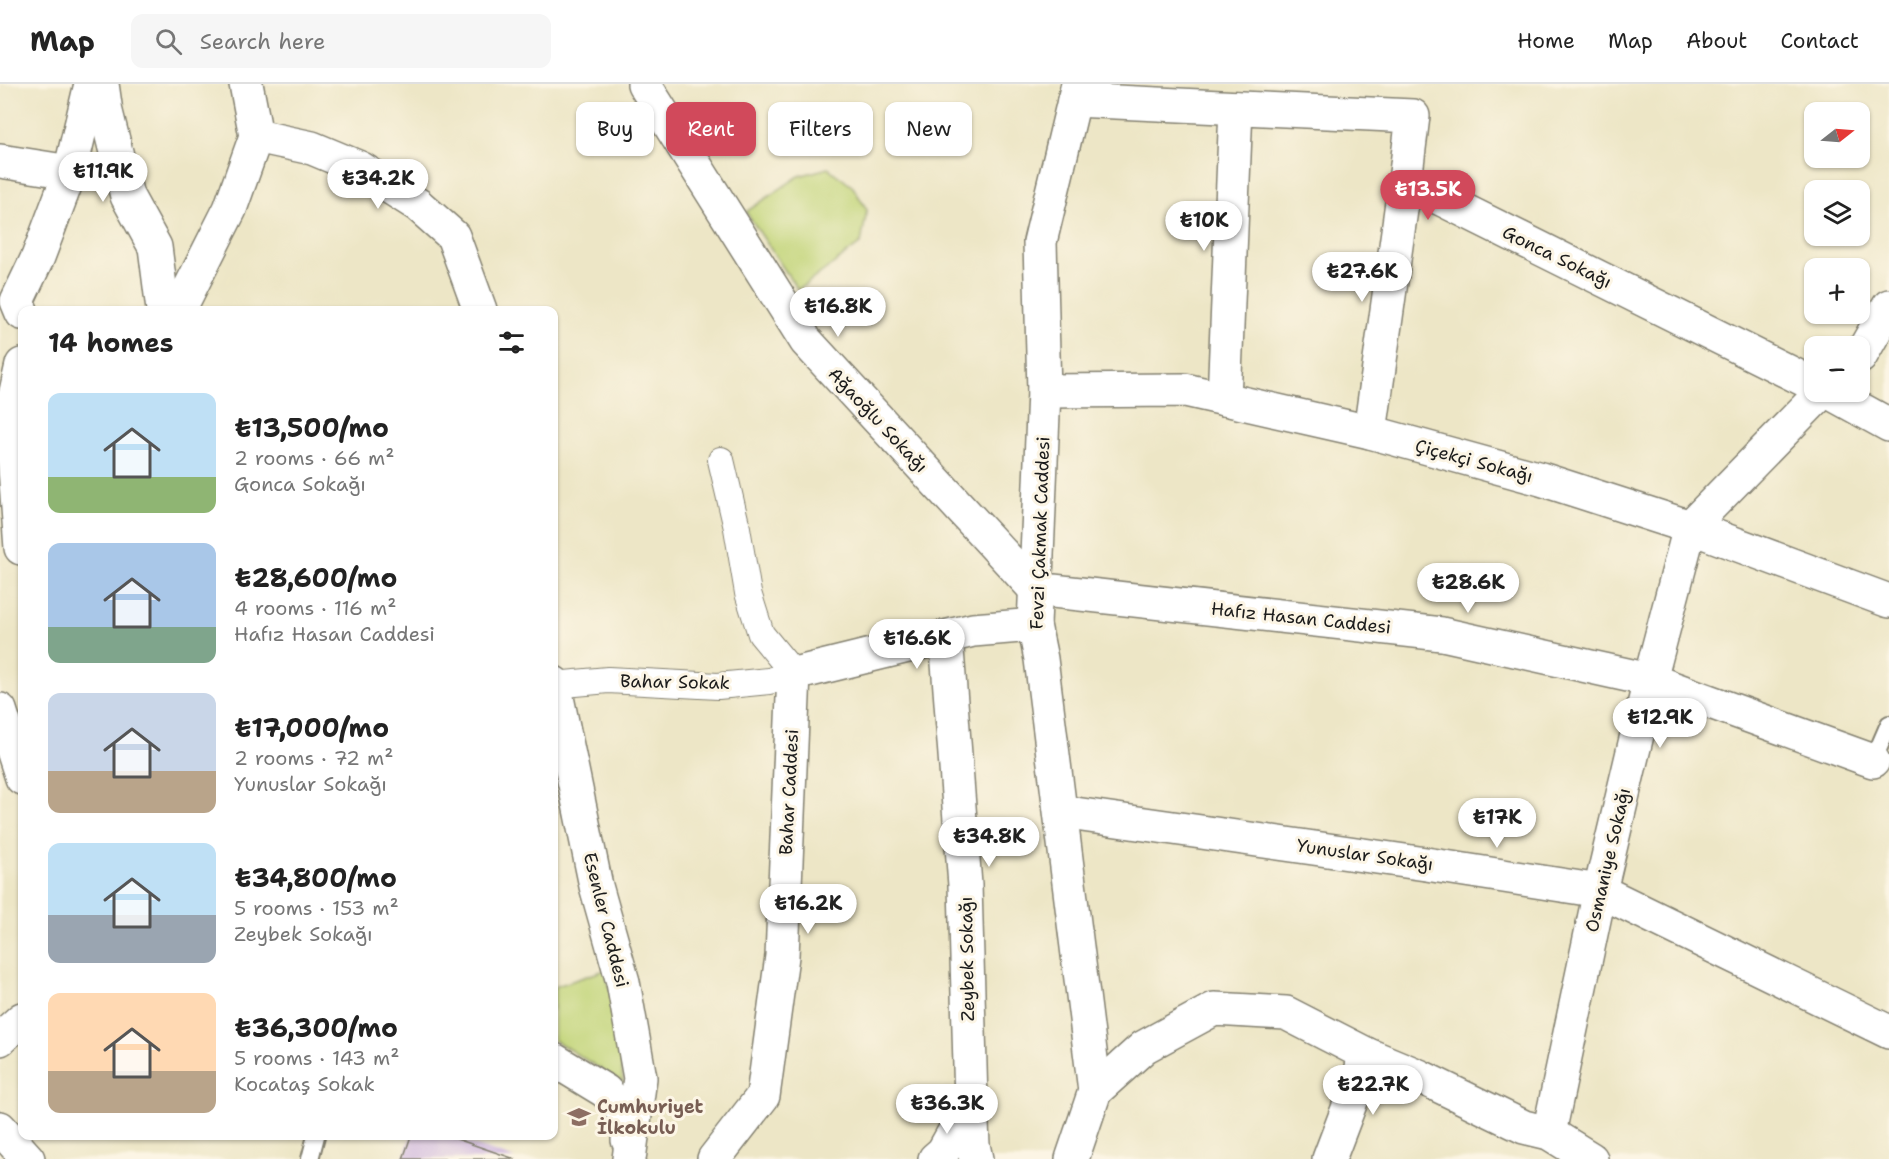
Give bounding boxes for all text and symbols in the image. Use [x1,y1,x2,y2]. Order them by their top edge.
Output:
search box [131,14,551,68]
text: Map [30,22,95,60]
icon: search [152,25,185,58]
text: Search here [200,27,325,56]
text: Home [1517,27,1575,55]
text: Map [1608,27,1653,55]
text: About [1686,27,1747,55]
text: Contact [1780,27,1859,55]
chip: Buy [576,102,654,156]
chip: Rent [666,102,756,156]
chip: Filters [768,102,873,156]
chip: New [885,102,972,156]
north arrow [1804,102,1870,168]
map controls [1804,102,1870,402]
pin: ₺11.9K [54,152,152,203]
text: ₺11.9K [73,158,133,184]
pin: ₺34.2K [329,159,427,210]
text: ₺34.2K [341,165,415,191]
pin: ₺13.5K [1379,170,1477,221]
text: ₺13.5K [1394,176,1462,202]
button: layers [1804,180,1870,246]
pin: ₺10K [1168,201,1240,252]
text: ₺10K [1179,207,1229,233]
street label: Gonca Sokağı [1498,220,1616,294]
pin: ₺27.6K [1313,252,1411,303]
text: ₺27.6K [1326,258,1398,284]
button: + [1804,258,1870,324]
pin: ₺16.8K [789,287,887,338]
text: ₺16.8K [804,293,872,319]
text: 14 homes [48,325,174,360]
icon: filters [495,326,528,359]
button: − [1804,336,1870,402]
street label: Ağaoğlu Sokağı [823,362,933,478]
text: ₺13,500/mo [234,410,389,445]
icon: home [96,417,168,489]
street label: Çiçekçi Sokağı [1412,434,1536,488]
street label: Fevzi Çakmak Caddesi [1025,436,1055,630]
text: 2 rooms · 66 m² [234,445,395,471]
text: Gonca Sokağı [234,471,366,497]
text: ₺28,600/mo [234,560,397,595]
pin: ₺28.6K [1419,563,1517,614]
icon: home [96,567,168,639]
text: ₺28.6K [1431,569,1505,595]
text: 4 rooms · 116 m² [234,595,396,621]
street label: Hafız Hasan Caddesi [1210,597,1392,639]
pin: ₺16.6K [868,619,966,670]
text: Hafız Hasan Caddesi [234,621,435,647]
text: ₺16.6K [883,625,951,651]
street label: Bahar Sokak [620,669,730,695]
pin: ₺12.9K [1611,698,1709,749]
text: ₺12.9K [1627,704,1693,730]
text: ₺17,000/mo [234,710,389,745]
icon: home [96,717,168,789]
street label: Bahar Caddesi [774,728,804,856]
text: 2 rooms · 72 m² [234,745,393,771]
text: Yunuslar Sokağı [234,771,387,797]
street label: Osmaniye Sokağı [1580,785,1636,935]
pin: ₺17K [1461,798,1533,849]
text: ₺17K [1472,804,1522,830]
pin: ₺34.8K [940,817,1038,868]
text: ₺34.8K [952,823,1026,849]
street label: Yunuslar Sokağı [1295,834,1435,876]
street label: Esenler Caddesi [578,850,634,990]
text: ₺34,800/mo [234,860,397,895]
icon: home [96,867,168,939]
pin: ₺16.2K [759,884,857,935]
text: ₺16.2K [774,890,842,916]
text: 5 rooms · 153 m² [234,895,399,921]
street label: Zeybek Sokağı [954,896,980,1022]
text: Zeybek Sokağı [234,921,373,947]
text: ₺36,300/mo [234,1010,398,1045]
icon: home [96,1017,168,1089]
text: 5 rooms · 143 m² [234,1045,399,1071]
pin: ₺22.7K [1324,1065,1422,1116]
text: Kocataş Sokak [234,1071,375,1097]
text: ₺22.7K [1337,1071,1409,1097]
pin: ₺36.3K [898,1084,996,1135]
text: ₺36.3K [910,1090,984,1116]
place label: Cumhuriyet İlkokulu [597,1095,704,1140]
school or university icon: Cumhuriyet İlkokulu [566,1104,592,1130]

